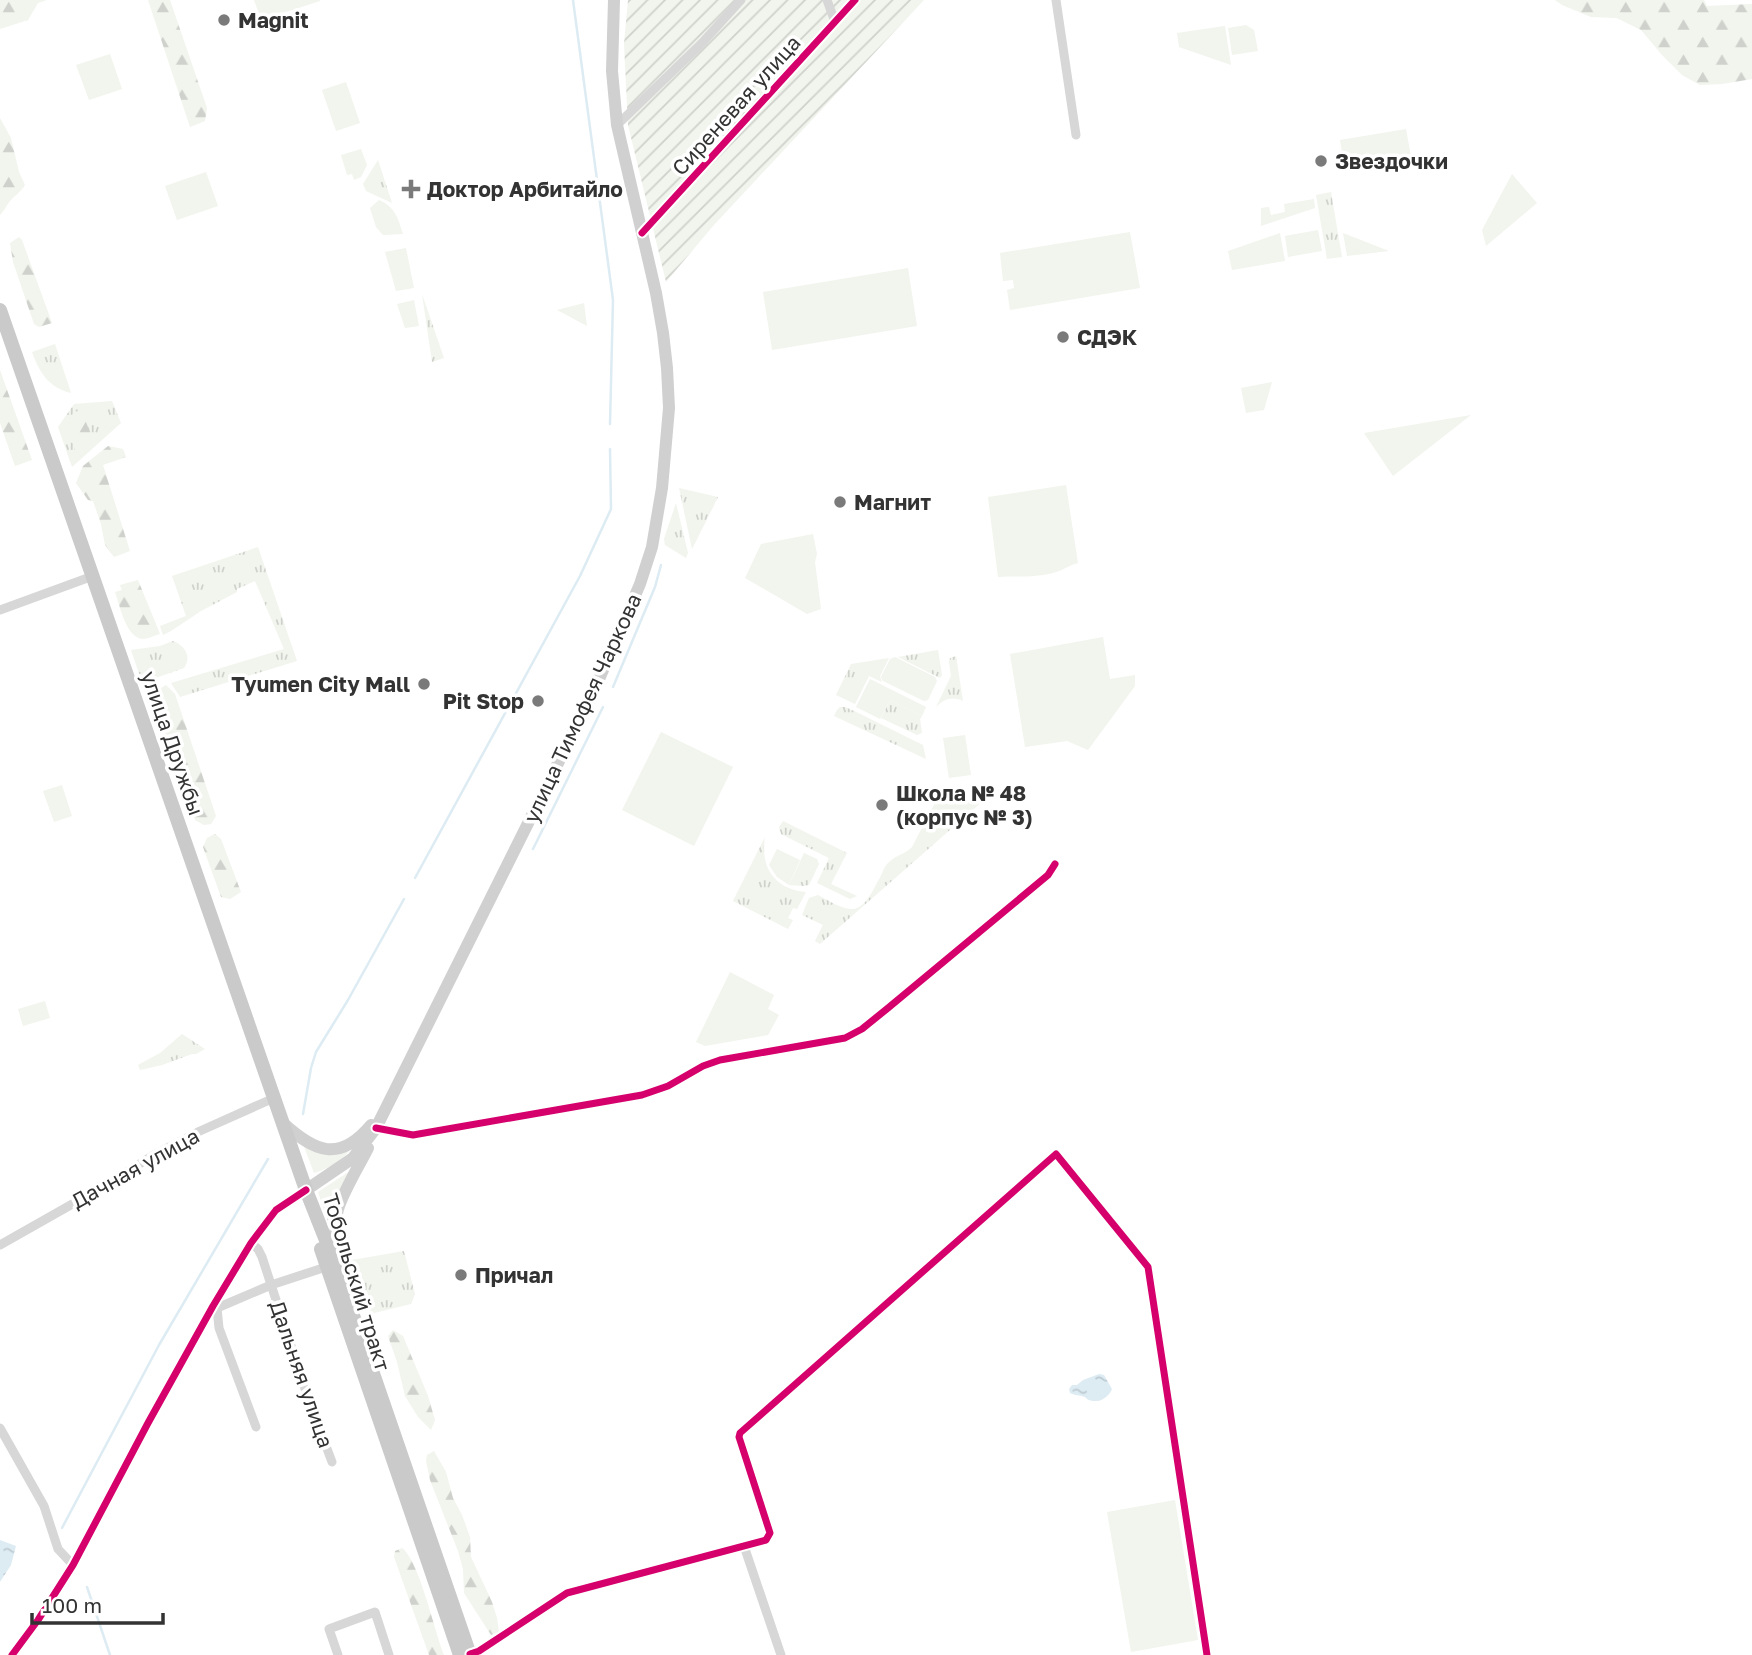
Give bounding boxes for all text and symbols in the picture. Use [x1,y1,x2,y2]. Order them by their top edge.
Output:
place label: Magnit [238,7,309,33]
marker: Magnit [216,12,232,28]
street label: Сиреневая улица [666,30,806,180]
place label: Звездочки [1335,148,1448,174]
marker: Звездочки [1313,153,1329,169]
place label: Доктор Арбитайло [427,176,623,202]
marker: Доктор Арбитайло [401,179,421,199]
place label: СДЭК [1077,324,1138,350]
marker: СДЭК [1055,329,1071,345]
place label: Магнит [854,489,931,515]
marker: Магнит [832,494,848,510]
street label: улица Тимофея Чаркова [517,589,647,827]
street label: улица Дружбы [136,667,210,819]
place label: Tyumen City Mall [231,671,410,697]
marker: Tyumen City Mall [416,676,432,692]
place label: Pit Stop [443,688,524,714]
marker: Pit Stop [530,693,546,709]
place label: Школа № 48 (корпус № 3) [896,780,1033,830]
marker: Школа № 48 (корпус № 3) [874,797,890,813]
street label: Дачная улица [66,1122,204,1214]
street label: Тобольский тракт [318,1190,396,1374]
place label: Причал [475,1262,553,1288]
marker: Причал [453,1267,469,1283]
street label: Дальняя улица [265,1297,339,1451]
scale bar [32,1582,163,1626]
text: 100 m [42,1592,102,1618]

